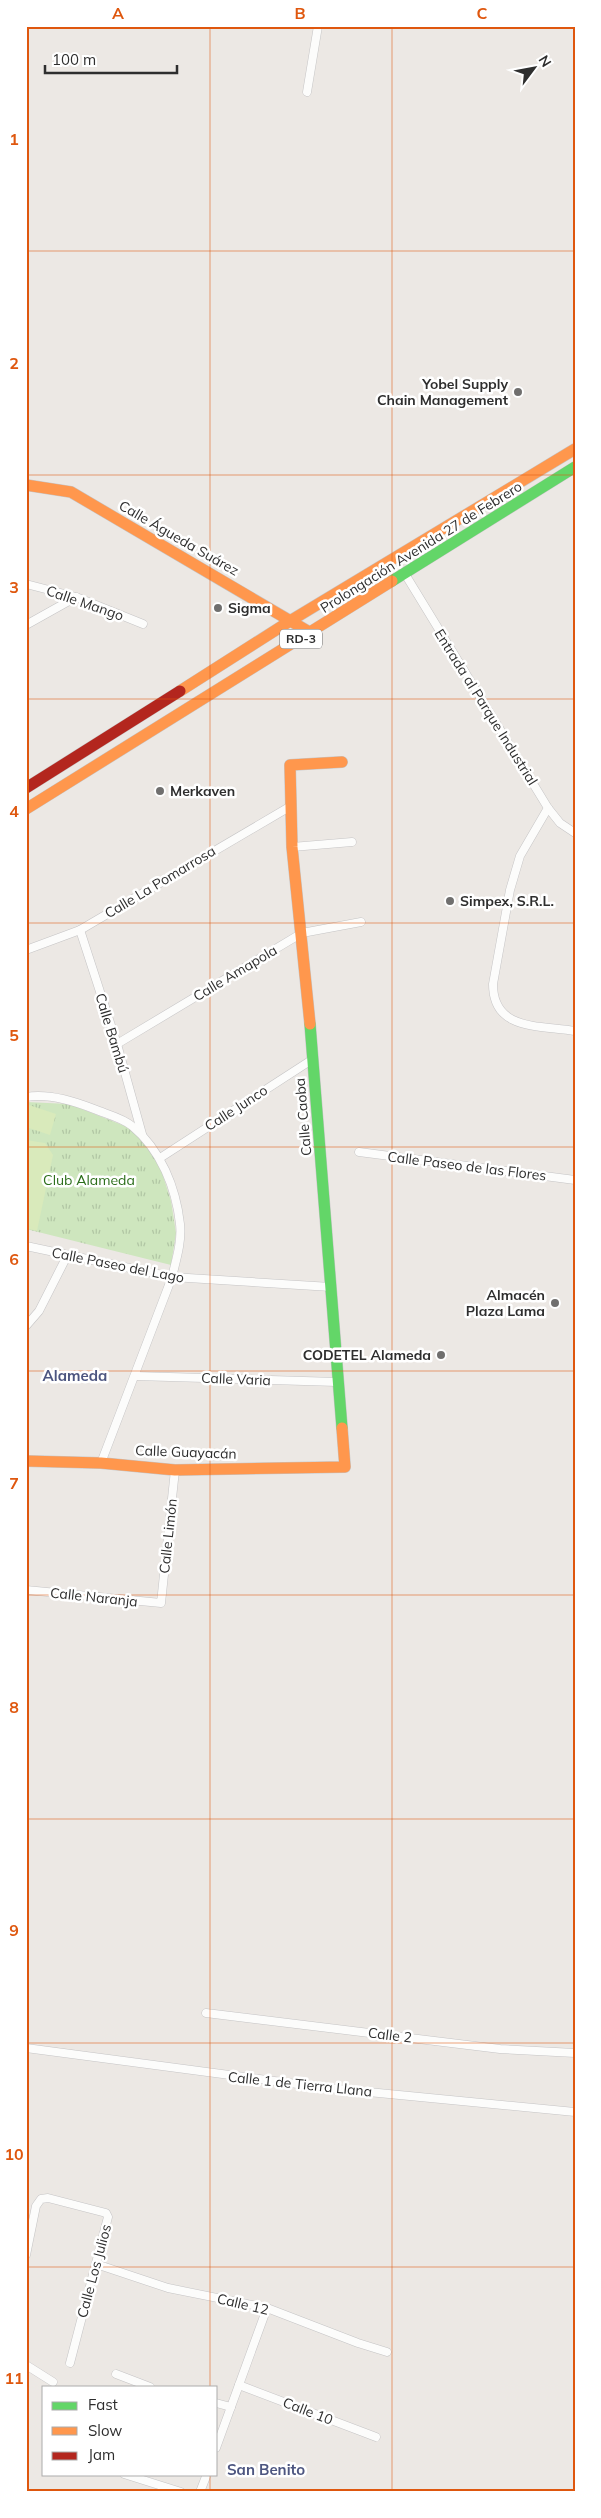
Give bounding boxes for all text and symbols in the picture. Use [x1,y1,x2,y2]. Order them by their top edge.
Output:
text: A [112,3,124,23]
text: B [294,3,306,23]
text: C [477,3,488,23]
scale bar [45,42,178,74]
north arrow [508,42,558,92]
text: 100 m [52,50,96,69]
text: N [535,52,555,70]
text: 1 [9,129,19,149]
text: 2 [9,353,19,373]
place label: Yobel Supply Chain Management [377,375,509,409]
marker: Yobel Supply Chain Management [512,386,524,398]
street label: Prolongación Avenida 27 de Febrero [317,477,525,617]
street label: Calle Águeda Suárez [116,496,242,580]
text: 3 [9,577,19,597]
street label: Calle Mango [44,581,126,625]
place label: Sigma [228,599,271,617]
marker: Sigma [212,602,224,614]
street label: Entrada al Parque Industrial [430,626,542,788]
road number: RD-3 [280,630,322,648]
place label: Merkaven [170,782,235,800]
marker: Merkaven [154,785,166,797]
text: 4 [9,801,19,821]
street label: Calle La Pomarrosa [101,842,219,922]
place label: Simpex, S.R.L. [460,892,554,910]
marker: Simpex, S.R.L. [444,895,456,907]
street label: Calle Amapola [190,941,280,1005]
street label: Calle Bambú [91,991,133,1075]
text: 5 [9,1025,19,1045]
street label: Calle Caoba [291,1077,315,1157]
street label: Calle Junco [201,1081,271,1135]
street label: Calle Paseo de las Flores [387,1147,547,1185]
park label: Club Alameda [43,1171,135,1189]
street label: Calle Paseo del Lago [50,1243,186,1287]
text: 6 [9,1249,19,1269]
place label: Almacén Plaza Lama [466,1286,545,1320]
marker: Almacén Plaza Lama [549,1297,561,1309]
place label: CODETEL Alameda [303,1346,431,1364]
marker: CODETEL Alameda [435,1349,447,1361]
district label: Alameda [43,1366,107,1385]
street label: Calle Varia [201,1369,271,1389]
street label: Calle Guayacán [135,1441,237,1463]
text: 7 [9,1473,19,1493]
street label: Calle Limón [155,1498,181,1574]
street label: Calle Naranja [49,1583,139,1611]
text: 8 [9,1697,19,1717]
text: 9 [9,1920,19,1940]
street label: Calle 2 [367,2023,413,2047]
street label: Calle 1 de Tierra Llana [227,2067,373,2101]
text: 10 [4,2144,24,2164]
street label: Calle Los Julios [73,2222,115,2320]
street label: Calle 12 [215,2289,271,2319]
text: 11 [4,2368,24,2388]
legend [42,2386,218,2476]
street label: Calle 10 [280,2393,336,2429]
text: Fast [88,2395,118,2414]
text: Slow [88,2421,122,2440]
text: Jam [88,2445,115,2464]
district label: San Benito [227,2460,305,2479]

